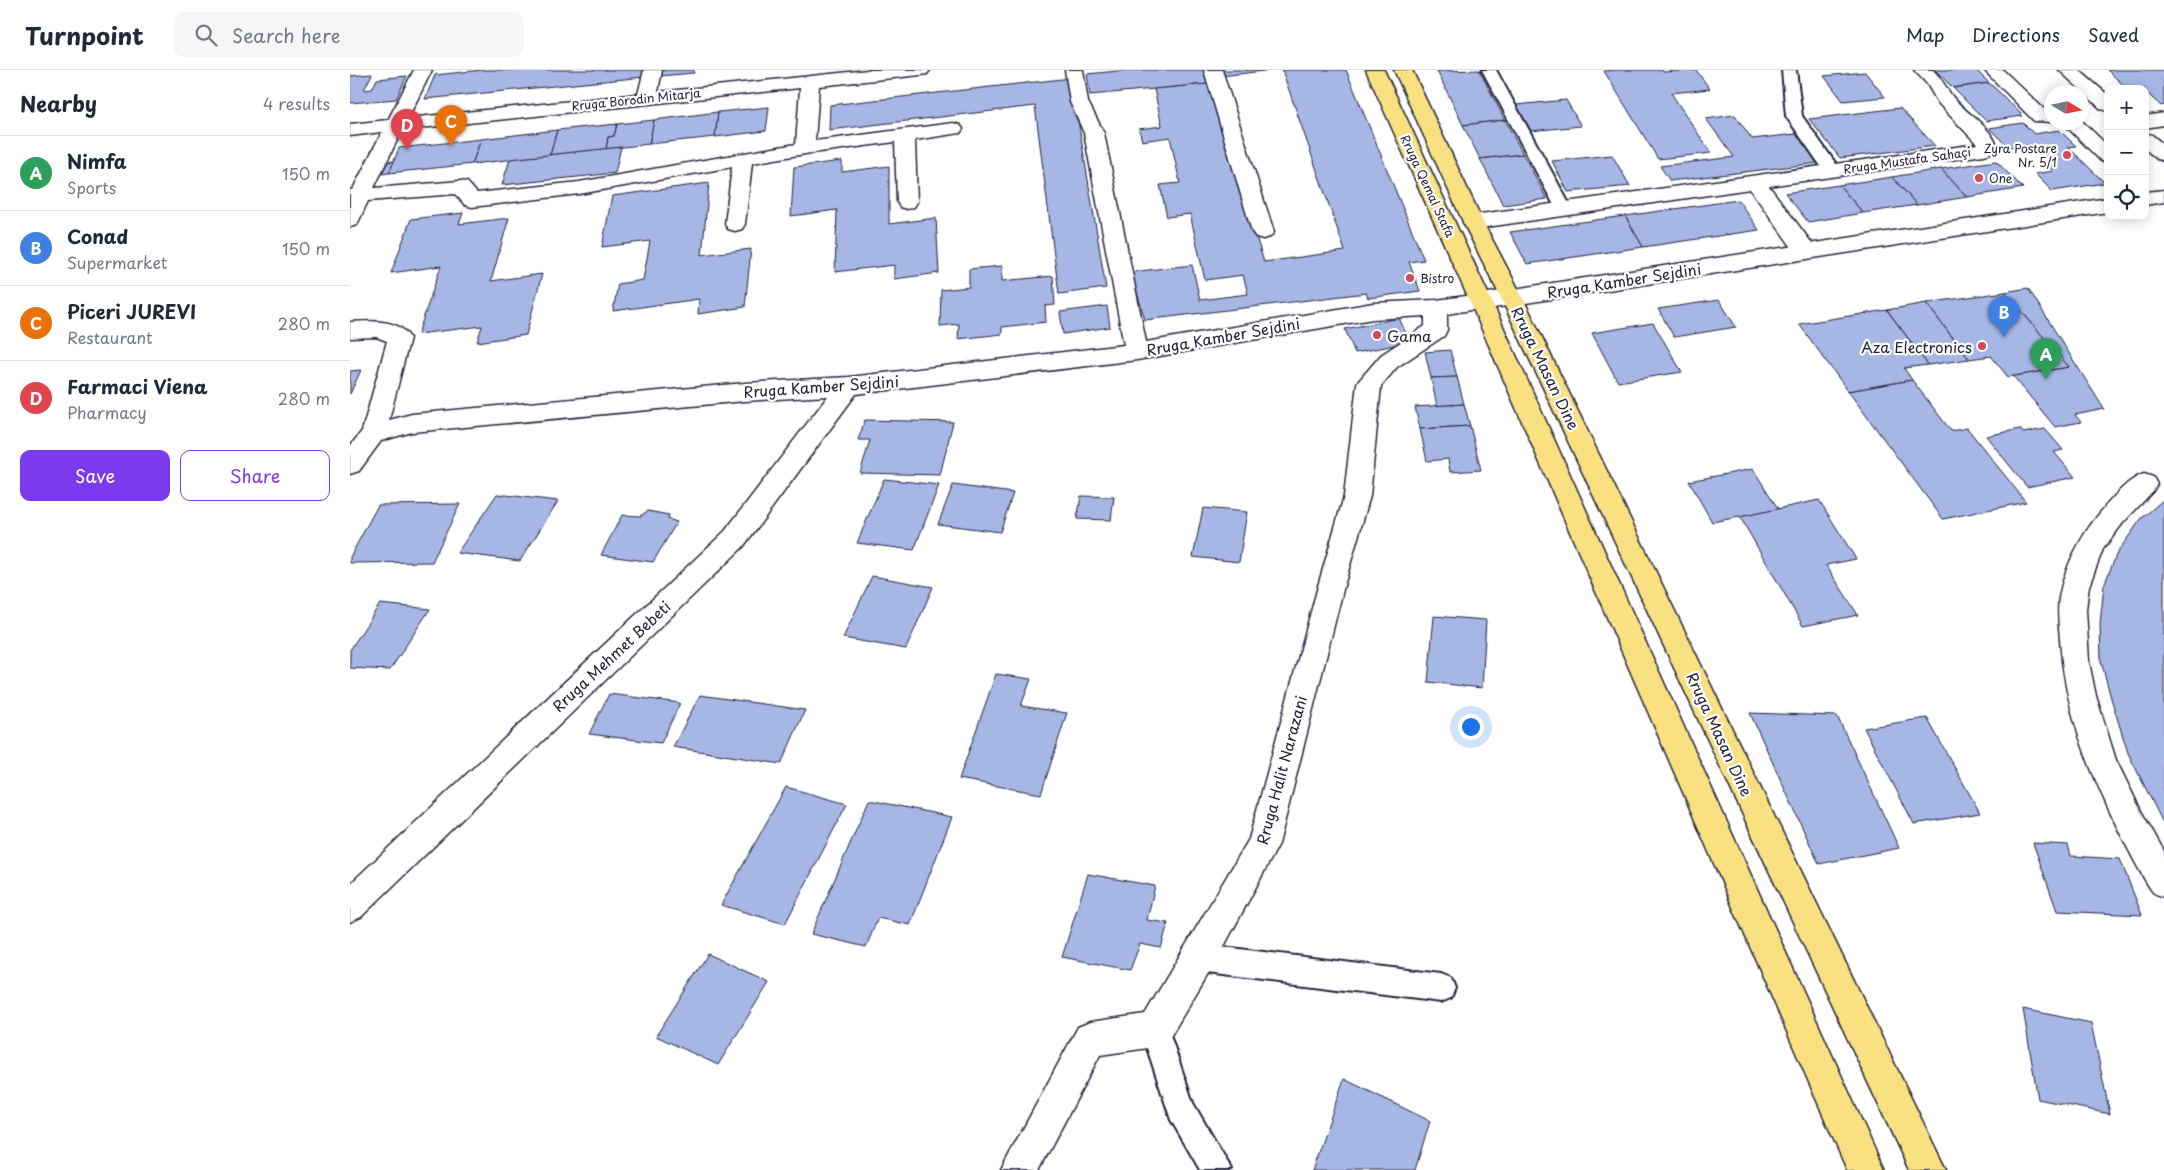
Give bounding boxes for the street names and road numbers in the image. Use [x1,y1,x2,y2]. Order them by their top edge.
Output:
street label: Rruga Borodin Mitarja [570,83,702,115]
street label: Rruga Qemal Stafa [1396,132,1460,241]
street label: Rruga Mustafa Sahaçi [1842,142,1972,178]
street label: Rruga Kamber Sejdini [1545,256,1703,304]
street label: Rruga Masan Dine [1506,302,1586,434]
street label: Rruga Kamber Sejdini [1144,311,1302,361]
street label: Rruga Kamber Sejdini [742,369,900,403]
street label: Rruga Mehmet Bebeti [547,595,675,717]
street label: Rruga Masan Dine [1681,668,1759,800]
street label: Rruga Halit Narazani [1250,693,1312,847]

